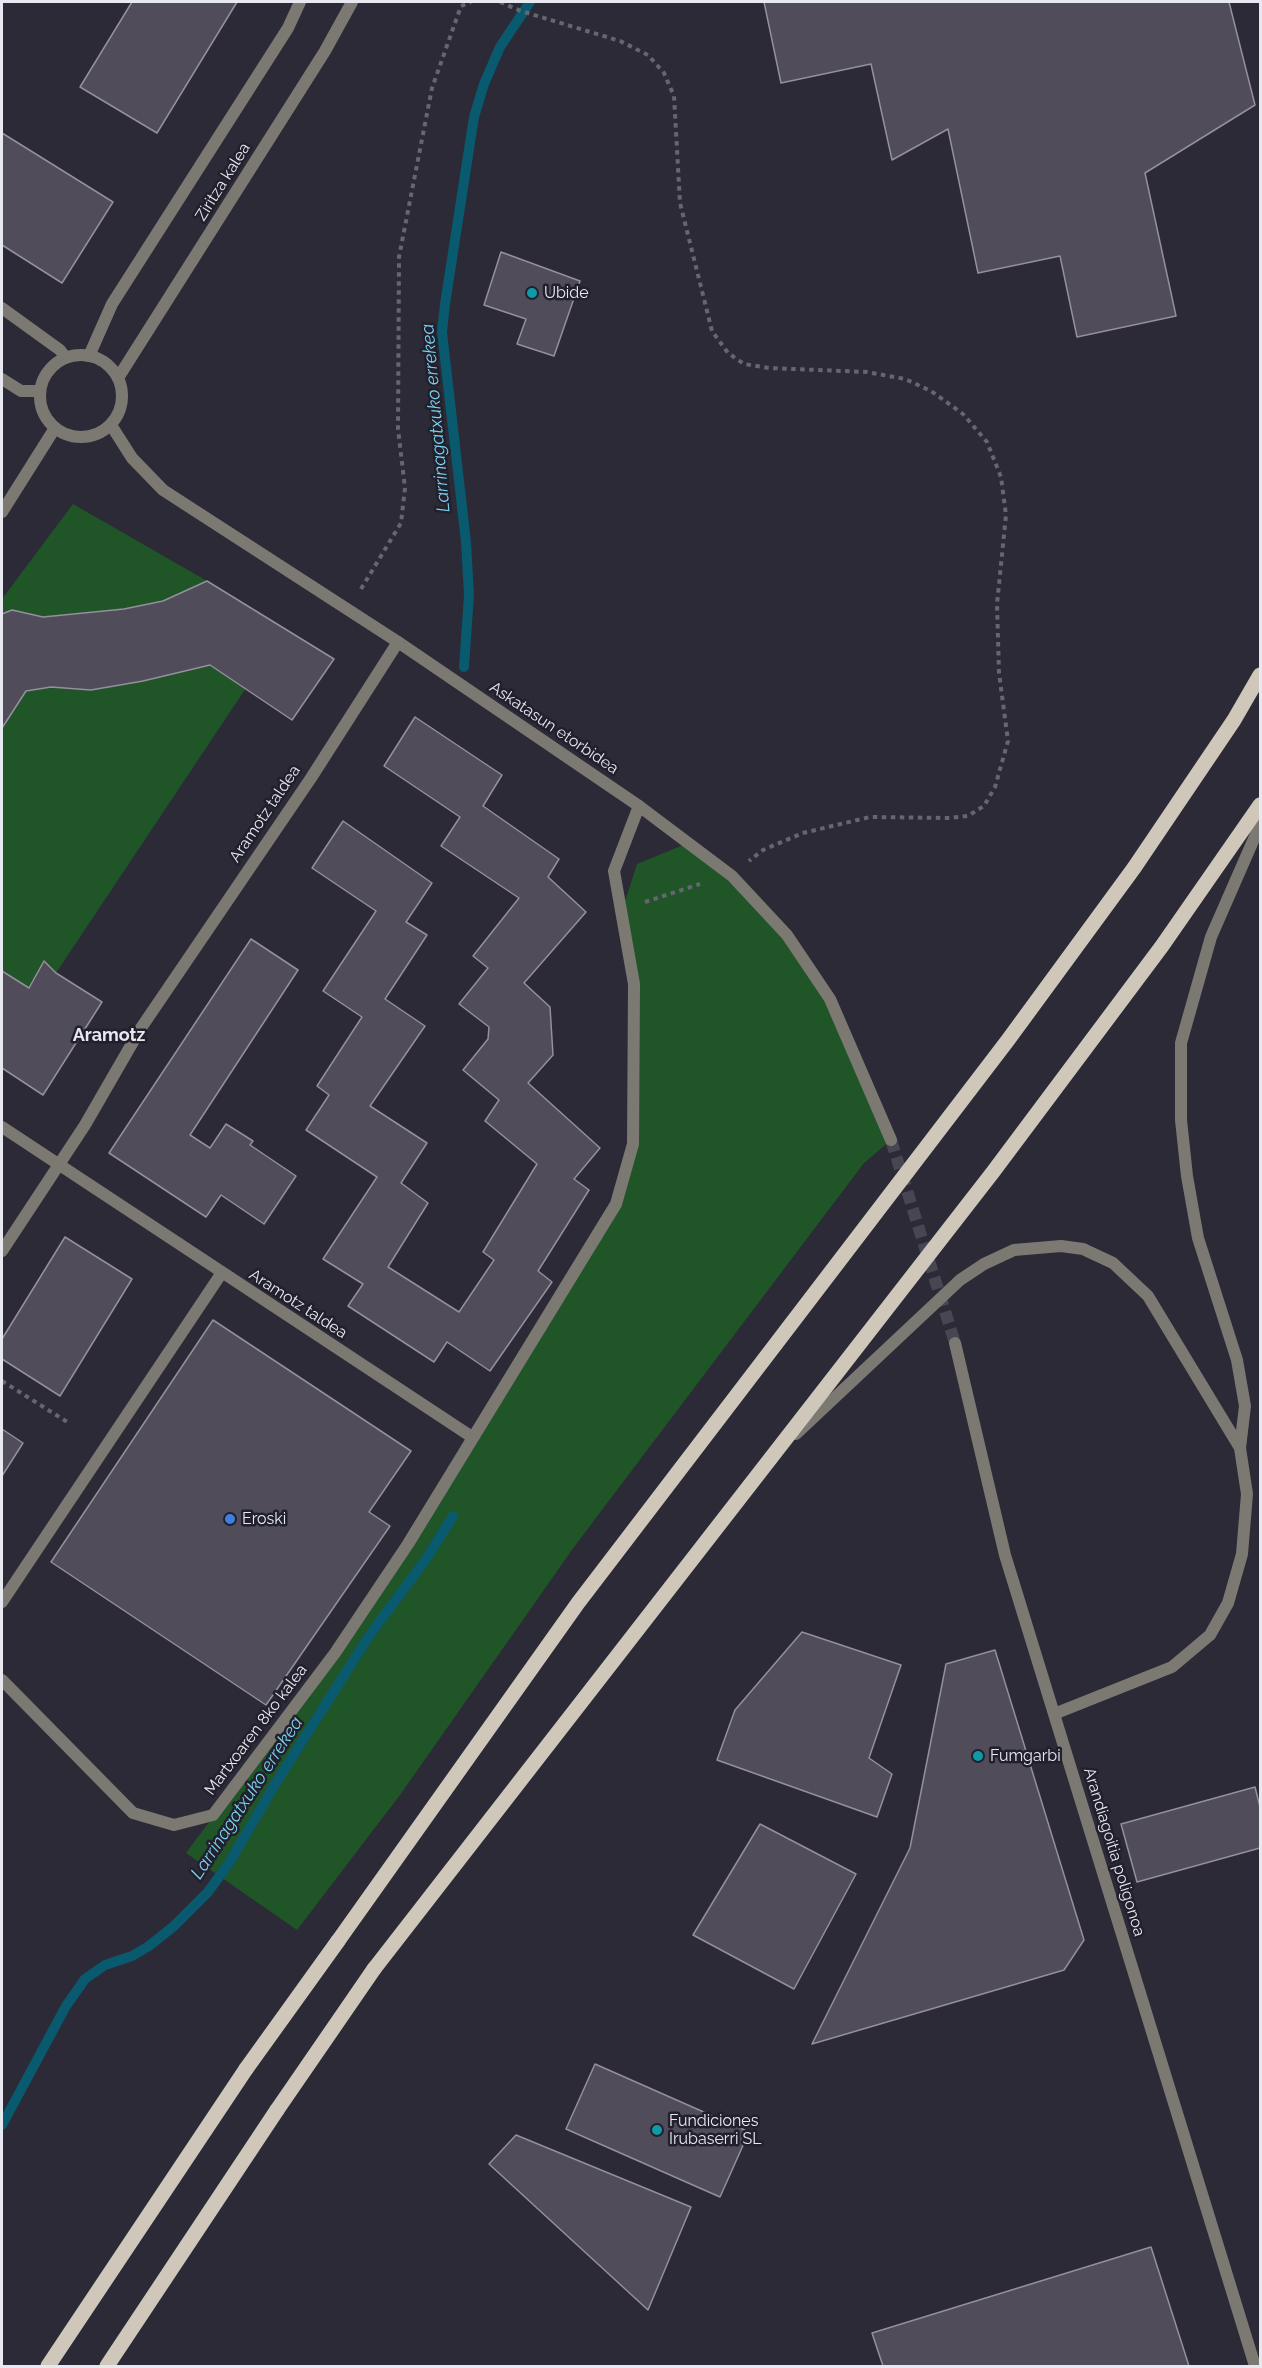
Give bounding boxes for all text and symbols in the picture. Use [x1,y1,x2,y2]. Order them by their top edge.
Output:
street label: Ziritza kalea [191,139,255,225]
place label: Ubide [544,283,589,303]
marker: Ubide [525,286,539,300]
water label: Larrinagatxuko errekea [417,323,455,513]
street label: Askatasun etorbidea [486,678,622,778]
street label: Aramotz taldea [225,762,305,866]
district label: Aramotz [73,1025,145,1047]
street label: Aramotz taldea [245,1265,351,1343]
place label: Eroski [242,1509,286,1529]
marker: Eroski [223,1512,237,1526]
street label: Martxoaren 8ko kalea [201,1661,311,1799]
water label: Larrinagatxuko errekea [186,1713,308,1883]
place label: Fumgarbi [990,1746,1061,1766]
marker: Fumgarbi [971,1749,985,1763]
street label: Arandiagoitia poligonoa [1079,1765,1149,1939]
place label: Fundiciones Irubaserri SL [669,2111,762,2149]
marker: Fundiciones Irubaserri SL [650,2123,664,2137]

